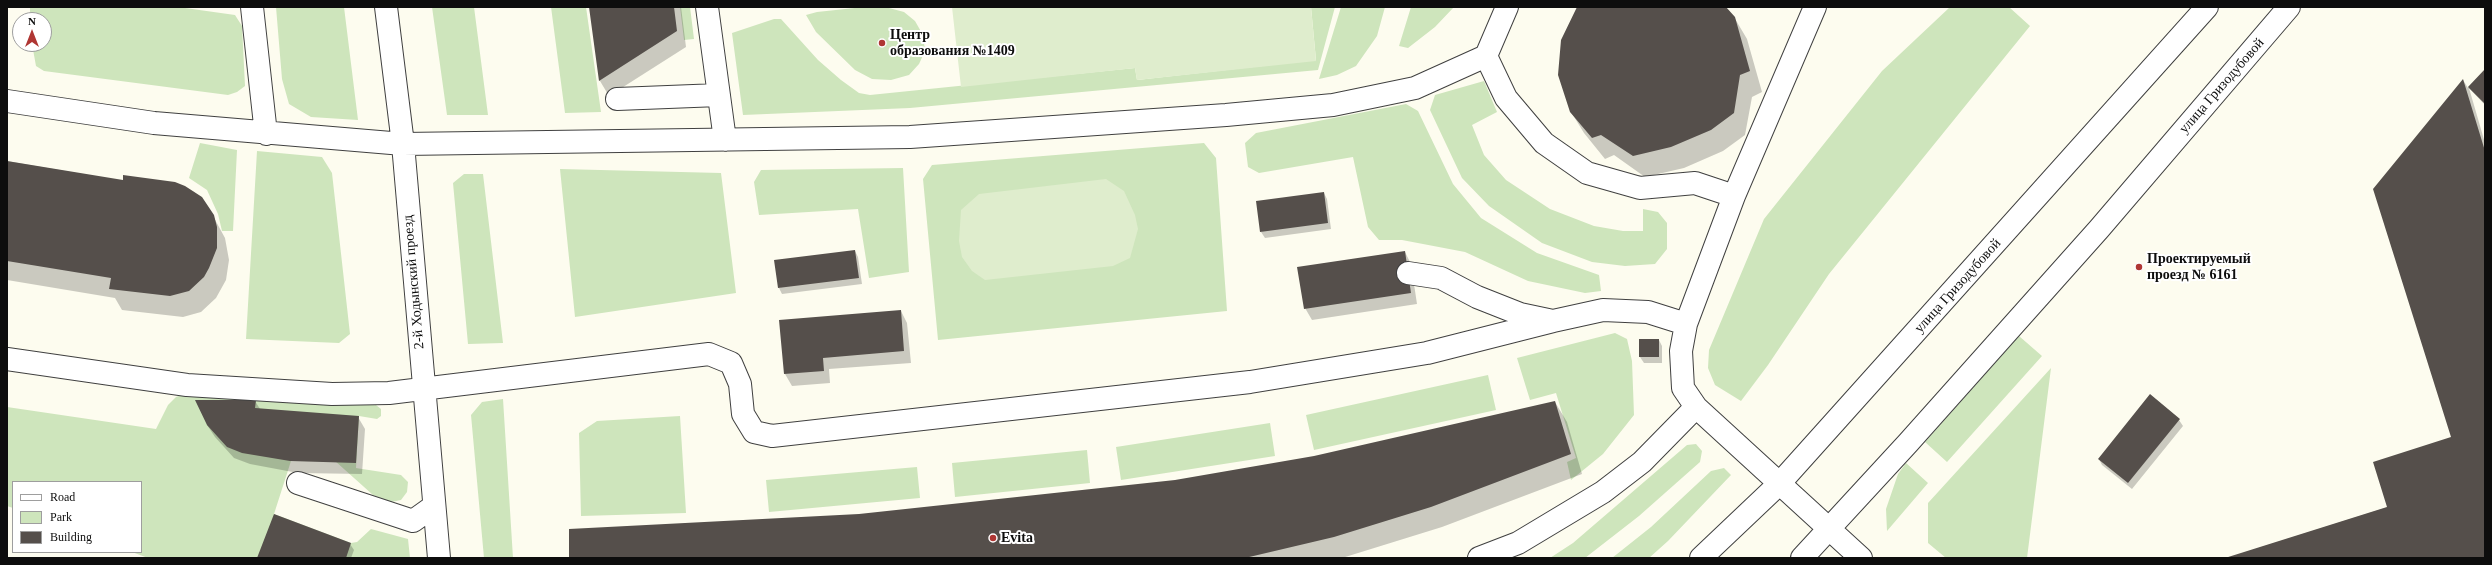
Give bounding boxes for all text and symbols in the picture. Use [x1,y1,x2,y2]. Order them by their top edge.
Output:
north arrow [12,12,52,52]
text: N [28,15,36,27]
place label: Центр образования №1409 [890,27,1015,60]
street label: улица Гризодубовой [2176,35,2268,137]
marker: Центр образования №1409 [877,38,887,48]
street label: 2-й Ходынский проезд [400,214,428,350]
street label: улица Гризодубовой [1911,235,2005,337]
place label: Проектируемый проезд № 6161 [2147,251,2251,284]
marker: Проектируемый проезд № 6161 [2134,262,2144,272]
legend [12,481,142,553]
text: Road [50,490,75,504]
text: Park [50,510,72,524]
text: Building [50,530,92,544]
place label: Evita [1001,530,1033,546]
marker: Evita [988,533,998,543]

